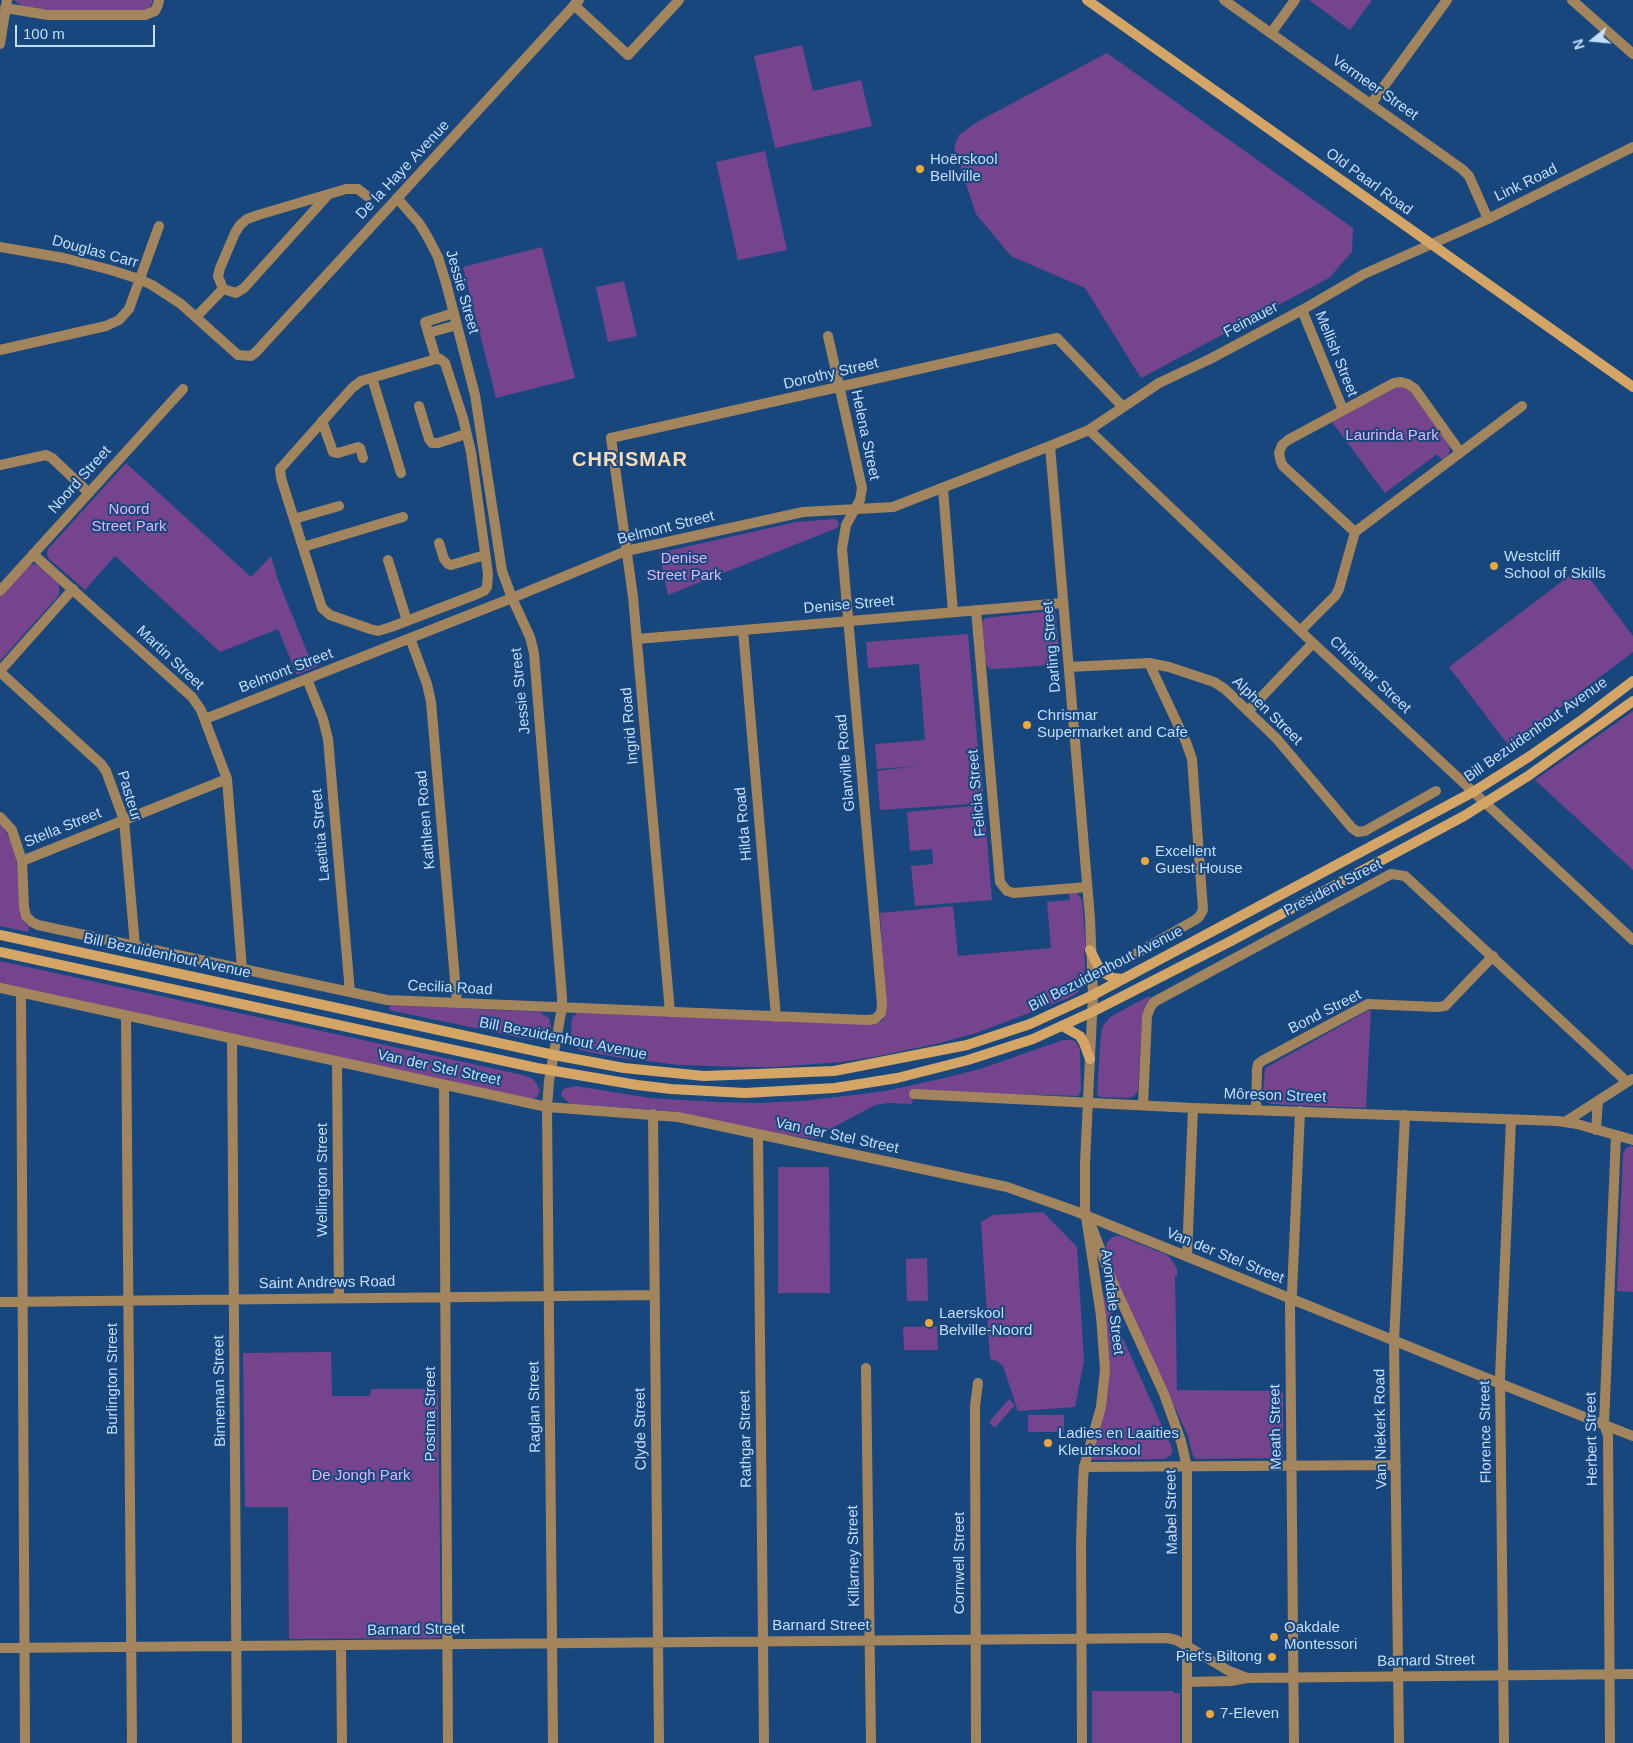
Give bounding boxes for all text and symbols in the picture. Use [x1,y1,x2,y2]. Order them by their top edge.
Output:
scale bar [18,15,158,47]
north arrow [1568,15,1618,65]
text: 100 m [23,25,65,42]
text: N [1570,37,1588,52]
street label: Vermeer Street [1329,52,1421,124]
street label: De la Haye Avenue [352,117,454,223]
street label: Old Paarl Road [1322,145,1416,219]
place label: Hoërskool Bellville [930,151,998,186]
street label: Link Road [1492,160,1560,206]
marker: Hoërskool Bellville [914,163,926,175]
street label: Douglas Carr [50,232,140,272]
street label: Jessie Street [441,248,483,336]
street label: Feinauer [1221,298,1281,342]
street label: Mellish Street [1311,309,1361,399]
street label: Dorothy Street [782,354,880,394]
street label: Helena Street [847,388,883,482]
park label: Laurinda Park [1345,427,1439,445]
street label: Noord Street [45,442,115,518]
district label: CHRISMAR [571,448,689,472]
park label: Noord Street Park [91,501,167,536]
street label: Belmont Street [616,507,716,549]
place label: Westcliff School of Skills [1504,548,1606,583]
park label: Denise Street Park [646,550,722,585]
marker: Westcliff School of Skills [1488,560,1500,572]
street label: Denise Street [803,592,895,618]
street label: Darling Street [1039,601,1065,693]
street label: Martin Street [132,622,208,694]
street label: Chrismar Street [1325,633,1415,717]
street label: Belmont Street [236,645,336,697]
street label: Jessie Street [508,647,534,735]
street label: Alphen Street [1228,673,1306,749]
street label: Bill Bezuidenhout Avenue [1461,674,1611,786]
street label: Ingrid Road [618,687,642,765]
place label: Chrismar Supermarket and Cafe [1037,707,1188,742]
street label: Glanville Road [833,714,859,812]
marker: Chrismar Supermarket and Cafe [1021,719,1033,731]
street label: Felicia Street [964,749,990,837]
street label: Pasteur [113,769,145,823]
street label: Kathleen Road [413,770,439,870]
street label: Hilda Road [732,786,756,862]
street label: Laetitia Street [308,788,334,882]
street label: Stella Street [22,804,104,852]
place label: Excellent Guest House [1155,843,1243,878]
marker: Excellent Guest House [1139,855,1151,867]
street label: President Street [1281,856,1385,920]
street label: Bill Bezuidenhout Avenue [1026,922,1186,1016]
street label: Bill Bezuidenhout Avenue [82,929,252,983]
street label: Cecilia Road [407,977,493,999]
street label: Bond Street [1286,986,1364,1038]
street label: Bill Bezuidenhout Avenue [478,1014,648,1064]
street label: Van der Stel Street [376,1046,502,1090]
street label: Môreson Street [1223,1085,1327,1107]
street label: Van der Stel Street [774,1114,900,1158]
street label: Wellington Street [314,1123,332,1237]
street label: Van der Stel Street [1163,1224,1287,1288]
street label: Avondale Street [1097,1248,1127,1356]
street label: Saint Andrews Road [258,1273,396,1293]
place label: Laerskool Belville-Noord [939,1305,1032,1340]
marker: Laerskool Belville-Noord [923,1317,935,1329]
street label: Burlington Street [104,1323,122,1435]
street label: Binneman Street [210,1335,230,1447]
street label: Raglan Street [525,1361,545,1453]
street label: Postma Street [422,1366,440,1462]
street label: Van Niekerk Road [1371,1369,1391,1489]
street label: Florence Street [1476,1381,1496,1483]
street label: Meath Street [1266,1384,1286,1470]
street label: Clyde Street [631,1388,651,1470]
street label: Rathgar Street [736,1390,756,1488]
street label: Herbert Street [1582,1392,1602,1486]
place label: Ladies en Laaities Kleuterskool [1058,1425,1179,1460]
marker: Ladies en Laaities Kleuterskool [1042,1437,1054,1449]
park label: De Jongh Park [311,1467,411,1485]
street label: Mabel Street [1162,1469,1182,1555]
street label: Killarney Street [844,1505,864,1607]
street label: Cornwell Street [951,1512,969,1614]
street label: Barnard Street [772,1617,870,1635]
place label: Oakdale Montessori [1284,1619,1357,1654]
street label: Barnard Street [367,1620,465,1640]
marker: Oakdale Montessori [1268,1631,1280,1643]
place label: Piet's Biltong [1176,1648,1262,1666]
marker: Piet's Biltong [1266,1651,1278,1663]
street label: Barnard Street [1377,1651,1475,1671]
place label: 7-Eleven [1220,1705,1279,1723]
marker: 7-Eleven [1204,1708,1216,1720]

